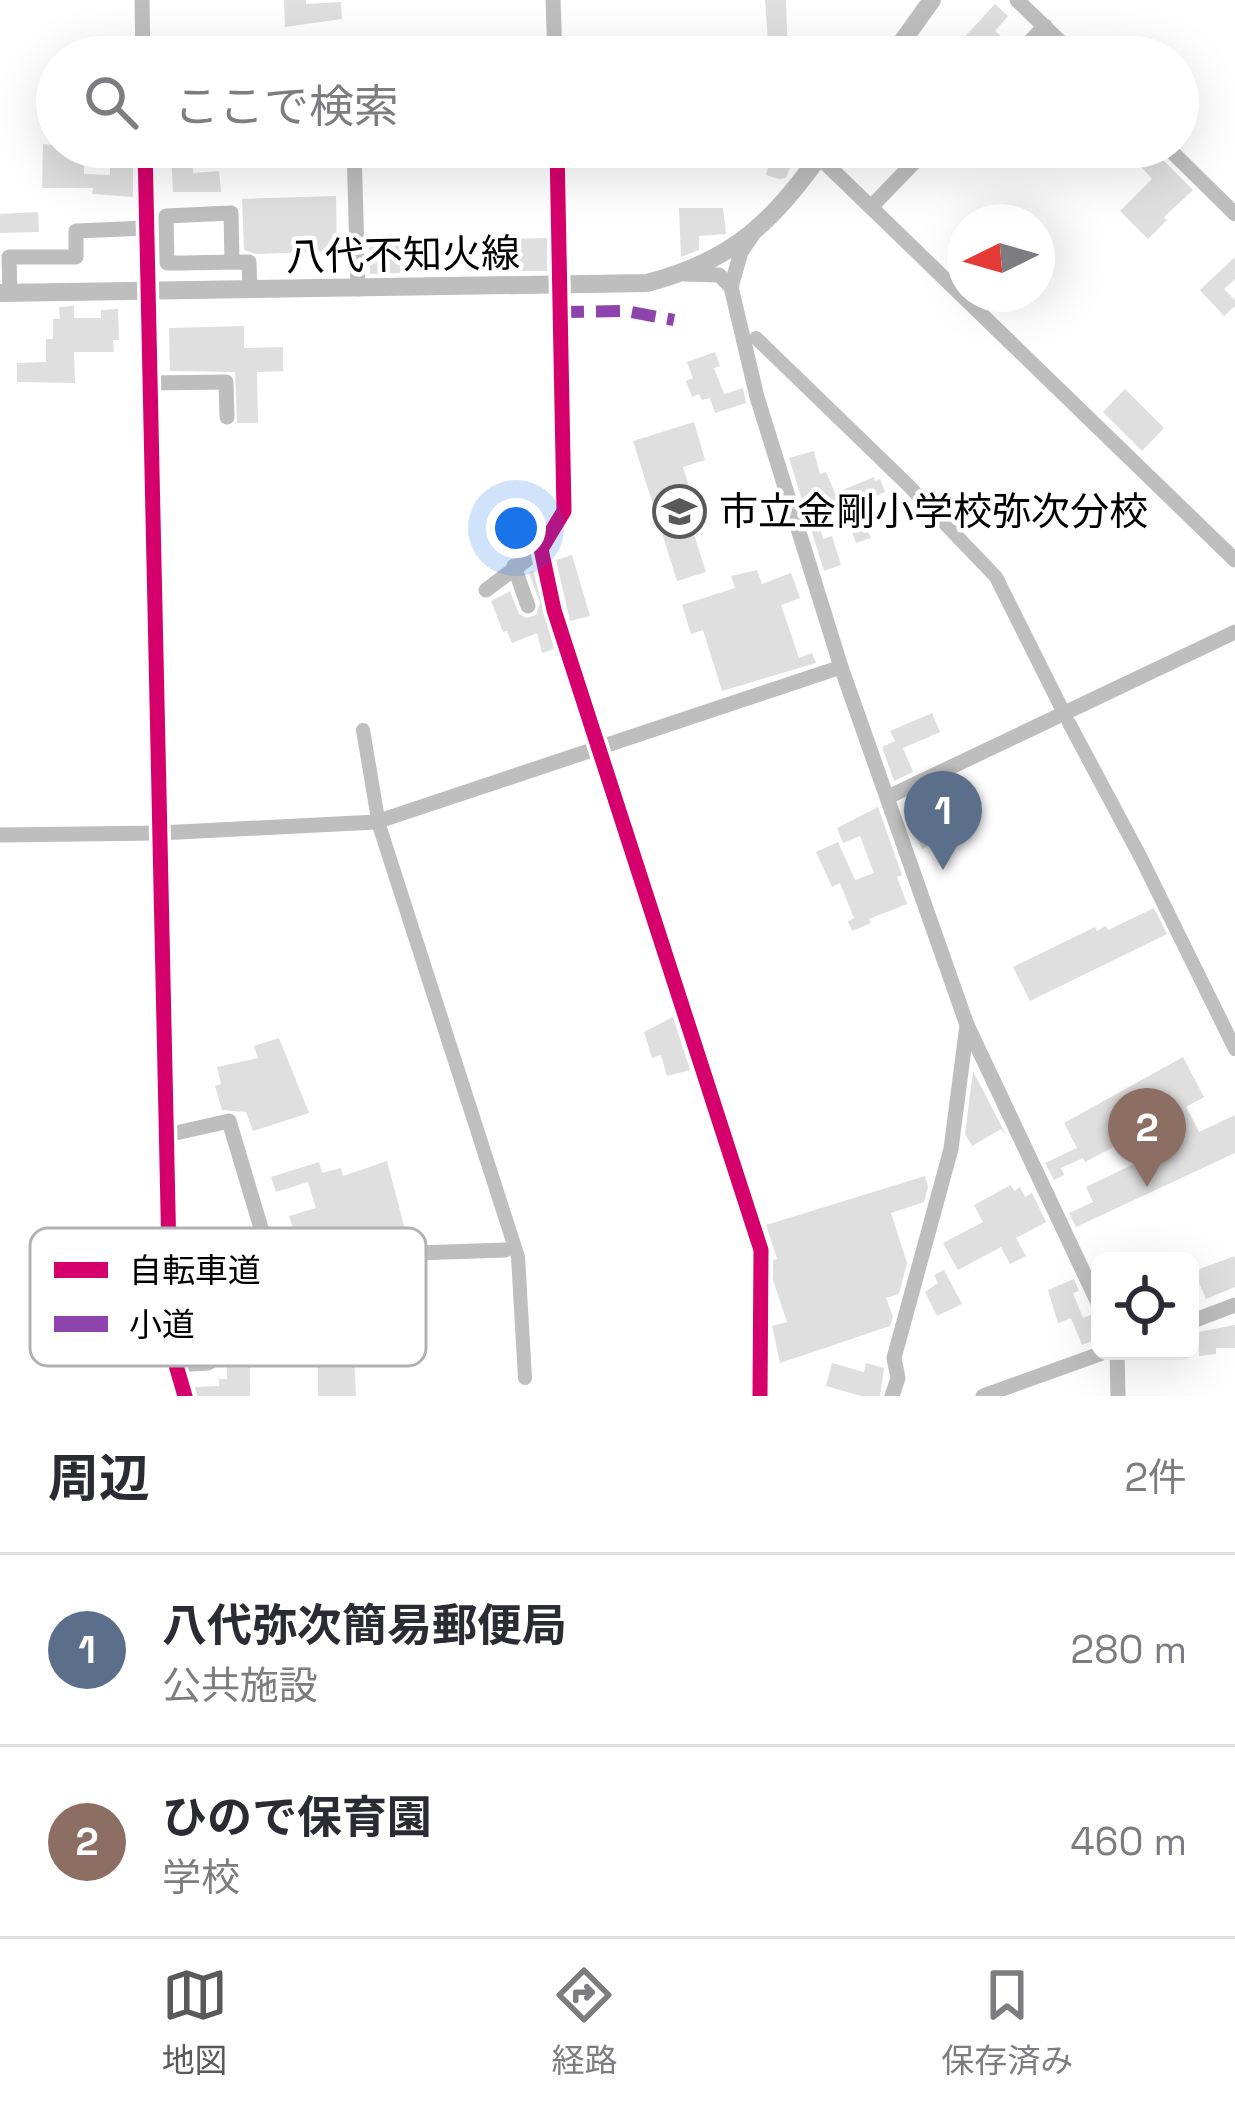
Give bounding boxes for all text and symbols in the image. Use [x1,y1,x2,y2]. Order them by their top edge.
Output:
search box [36,36,1199,168]
icon: search [78,69,144,135]
text: ここで検索 [174,78,399,135]
north arrow [947,204,1055,312]
street label: 八代不知火線 [286,228,520,282]
school or university icon: 市立金剛小学校弥次分校 [652,483,708,539]
place label: 市立金剛小学校弥次分校 [719,487,1148,536]
your location [486,498,546,558]
pin: 1 [904,771,982,870]
pin: 2 [1108,1088,1186,1187]
legend [30,1228,426,1366]
text: 自転車道 [129,1250,261,1292]
map controls [1091,1252,1199,1360]
button: locate [1091,1252,1199,1360]
text: 小道 [129,1304,195,1346]
text: 周辺 [48,1446,150,1511]
text: 2件 [1124,1453,1187,1502]
text: 八代弥次簡易郵便局 [162,1597,567,1654]
text: 1 [78,1625,96,1674]
text: 280 m [1071,1625,1187,1674]
text: 公共施設 [162,1661,318,1710]
text: ひので保育園 [162,1789,432,1846]
text: 2 [75,1817,99,1866]
text: 460 m [1070,1817,1187,1866]
text: 学校 [162,1853,240,1902]
tab: 地図 [162,1962,228,2082]
tab: 経路 [551,1962,617,2082]
tab: 保存済み [941,1962,1073,2082]

